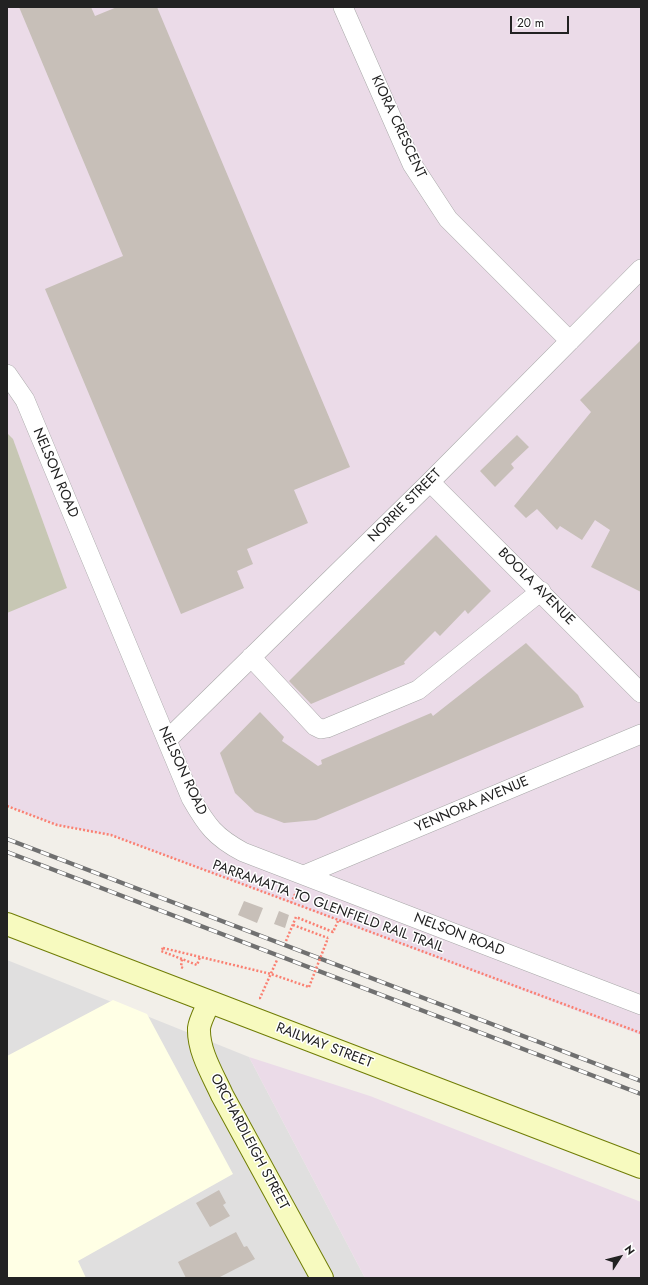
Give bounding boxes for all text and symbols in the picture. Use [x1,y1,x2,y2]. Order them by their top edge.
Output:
scale bar [512,8,571,34]
text: 20 m [517,14,544,32]
street label: KIORA CRESCENT [367,73,429,181]
street label: NELSON ROAD [29,426,81,520]
street label: NORRIE STREET [365,466,445,546]
street label: BOOLA AVENUE [494,545,578,629]
street label: NELSON ROAD [154,724,210,818]
street label: YENNORA AVENUE [413,773,531,837]
street label: PARRAMATTA TO GLENFIELD RAIL TRAIL [210,857,446,957]
street label: NELSON ROAD [411,910,507,960]
street label: RAILWAY STREET [273,1020,375,1072]
street label: ORCHARDLEIGH STREET [206,1071,292,1213]
north arrow [600,1237,640,1277]
text: N [621,1242,639,1258]

